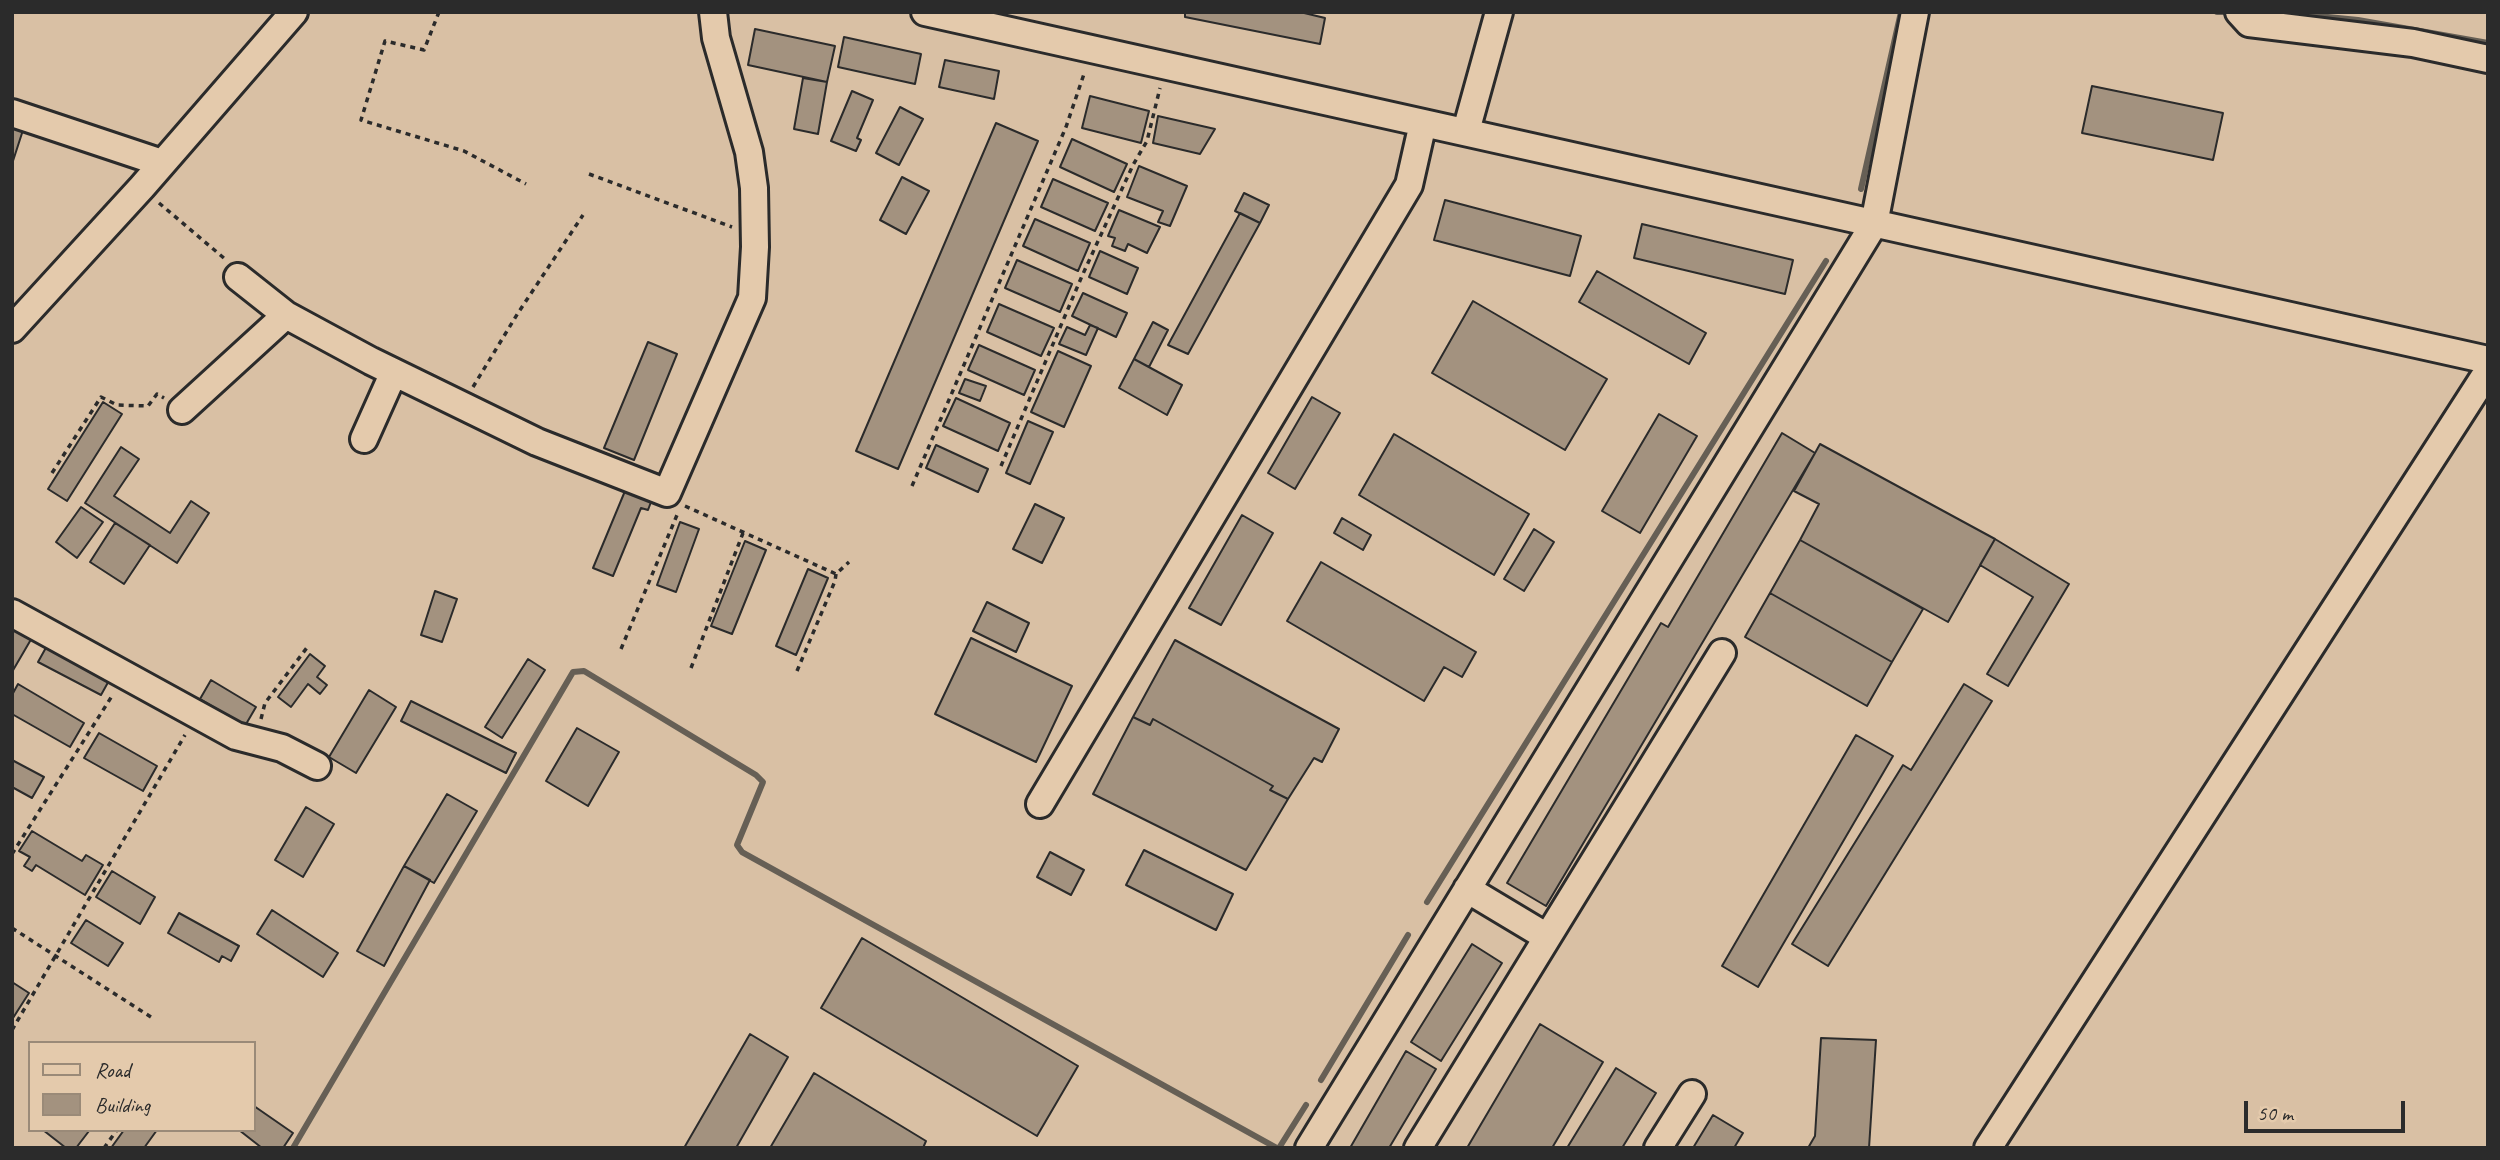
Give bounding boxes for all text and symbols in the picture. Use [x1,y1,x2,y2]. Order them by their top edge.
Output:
legend [28,1041,256,1132]
text: Road [95,1057,130,1083]
scale bar [2248,1086,2409,1130]
text: Building [95,1092,150,1118]
text: 50 m [2257,1100,2293,1126]

